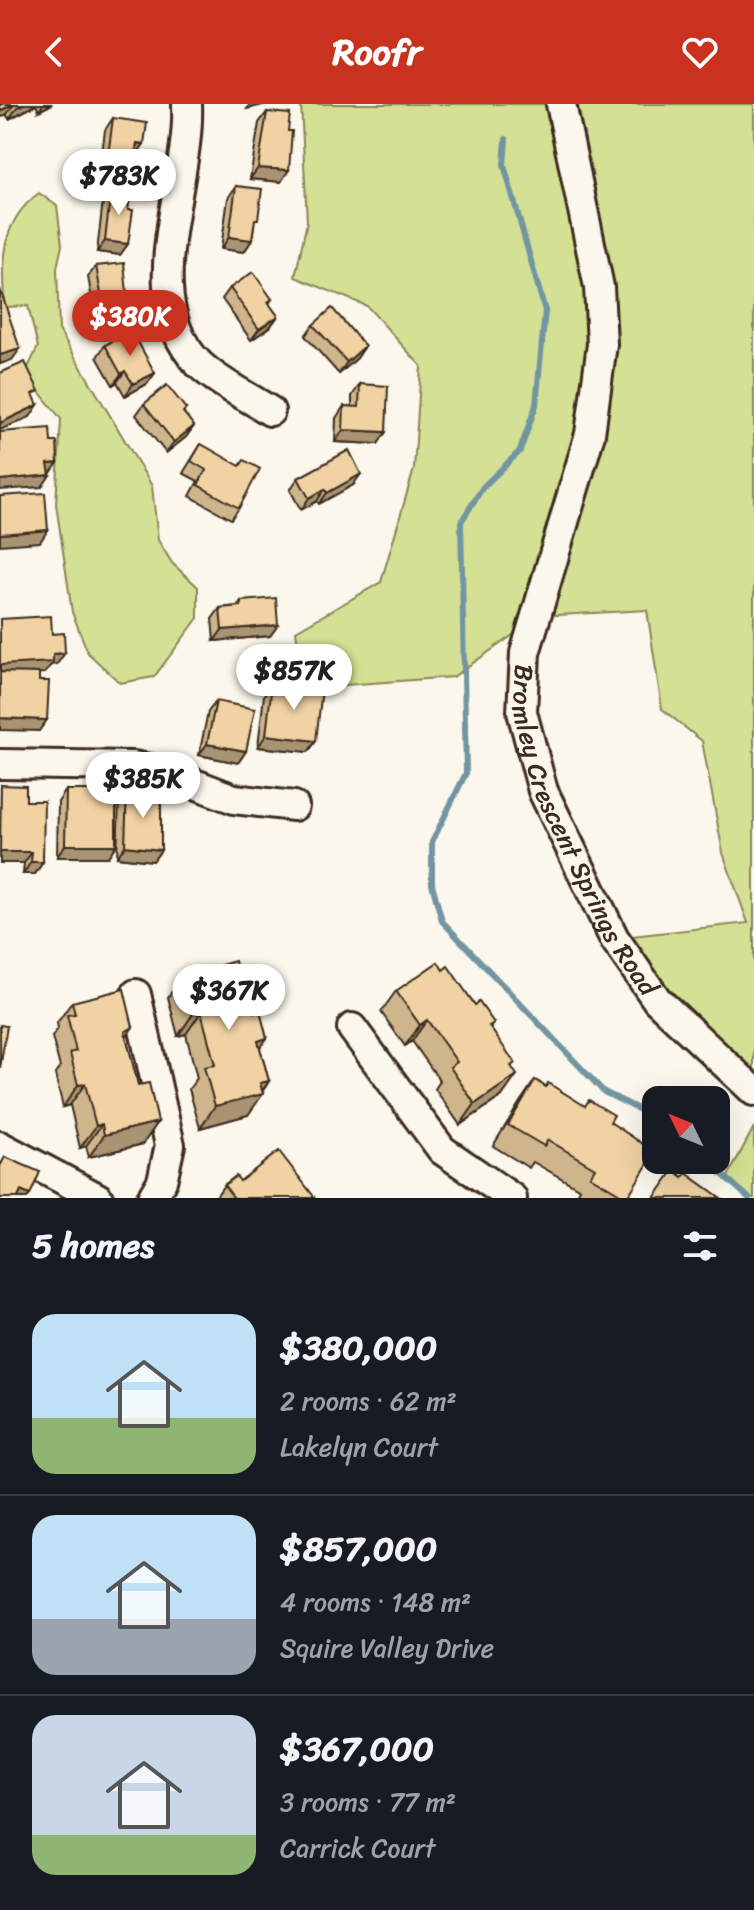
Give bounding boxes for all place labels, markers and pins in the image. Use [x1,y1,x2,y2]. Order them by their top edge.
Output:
pin: $783K [63,149,175,217]
pin: $380K [74,290,186,358]
pin: $857K [238,644,350,712]
pin: $385K [87,752,199,820]
pin: $367K [173,964,285,1032]

